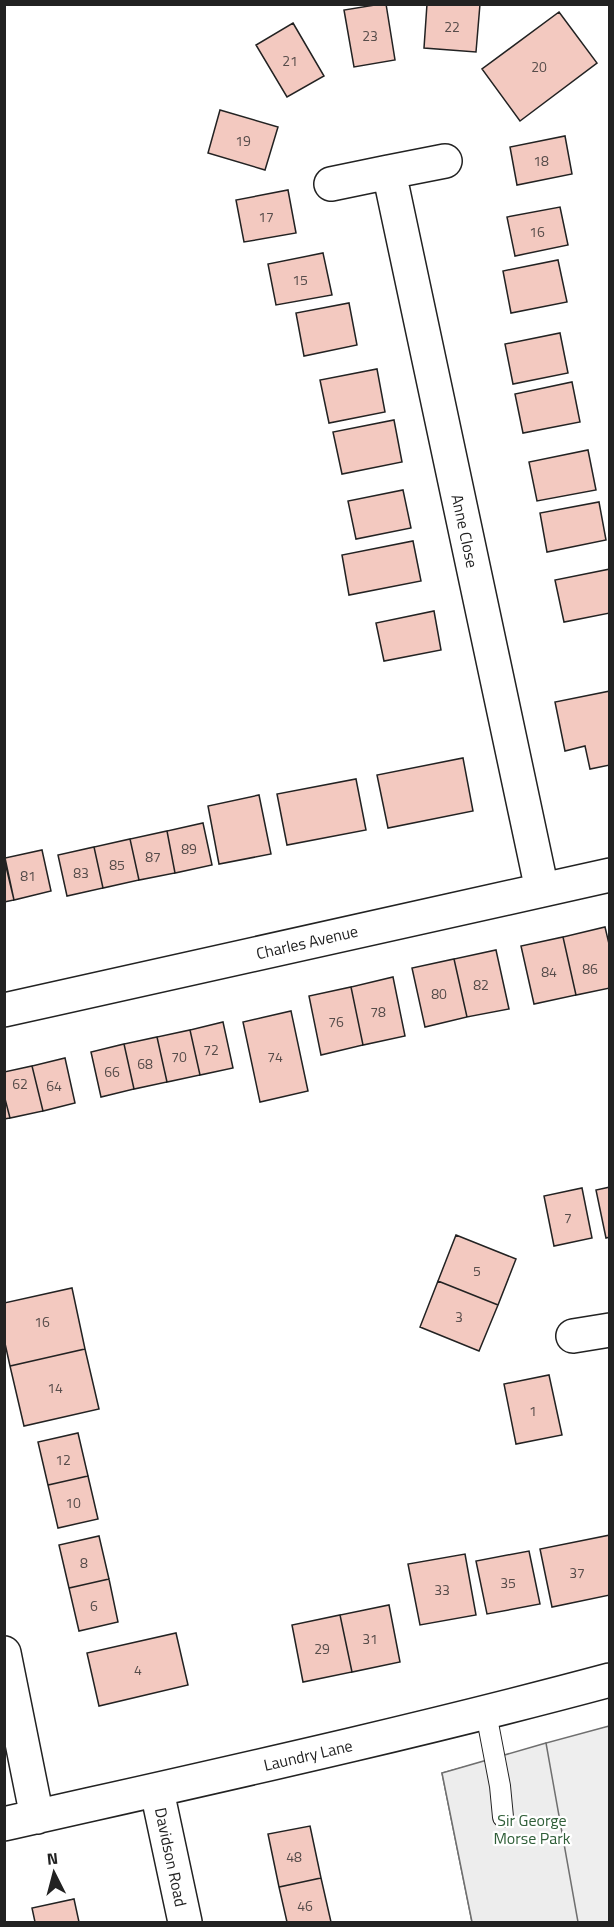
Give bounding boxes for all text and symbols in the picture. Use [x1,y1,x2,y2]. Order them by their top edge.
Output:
house number: 22 [444,16,460,37]
house number: 23 [362,25,378,46]
house number: 21 [282,50,298,71]
house number: 20 [531,56,547,77]
house number: 19 [235,130,251,151]
house number: 18 [533,150,549,171]
house number: 17 [258,206,274,227]
house number: 16 [529,221,545,242]
house number: 15 [292,269,308,290]
street label: Anne Close [445,492,485,570]
house number: 89 [181,838,197,859]
house number: 87 [145,846,161,867]
house number: 85 [109,854,125,875]
house number: 83 [73,862,89,883]
house number: 81 [20,865,36,886]
street label: Charles Avenue [254,919,360,965]
house number: 86 [582,958,598,979]
house number: 84 [541,961,557,982]
house number: 82 [473,974,489,995]
house number: 80 [431,983,447,1004]
house number: 78 [370,1001,386,1022]
house number: 76 [328,1011,344,1032]
house number: 72 [203,1039,219,1060]
house number: 70 [171,1046,187,1067]
house number: 74 [267,1046,283,1067]
house number: 68 [137,1053,153,1074]
house number: 66 [104,1061,120,1082]
house number: 62 [12,1073,28,1094]
house number: 64 [46,1075,62,1096]
house number: 7 [564,1207,572,1228]
house number: 5 [473,1260,481,1281]
house number: 3 [455,1306,463,1327]
house number: 16 [34,1311,50,1332]
house number: 14 [47,1377,63,1398]
house number: 1 [529,1400,537,1421]
house number: 12 [55,1449,71,1470]
house number: 10 [65,1492,81,1513]
house number: 8 [80,1552,88,1573]
house number: 37 [569,1562,585,1583]
house number: 35 [500,1572,516,1593]
house number: 33 [434,1579,450,1600]
house number: 6 [90,1595,98,1616]
house number: 31 [362,1628,378,1649]
house number: 29 [314,1638,330,1659]
house number: 4 [134,1659,142,1680]
street label: Laundry Lane [261,1733,355,1777]
street label: Davidson Road [149,1805,193,1909]
park label: Sir George Morse Park [493,1808,571,1850]
north arrow [24,1843,84,1903]
text: N [46,1846,59,1871]
house number: 48 [286,1846,302,1867]
house number: 46 [297,1895,313,1916]

